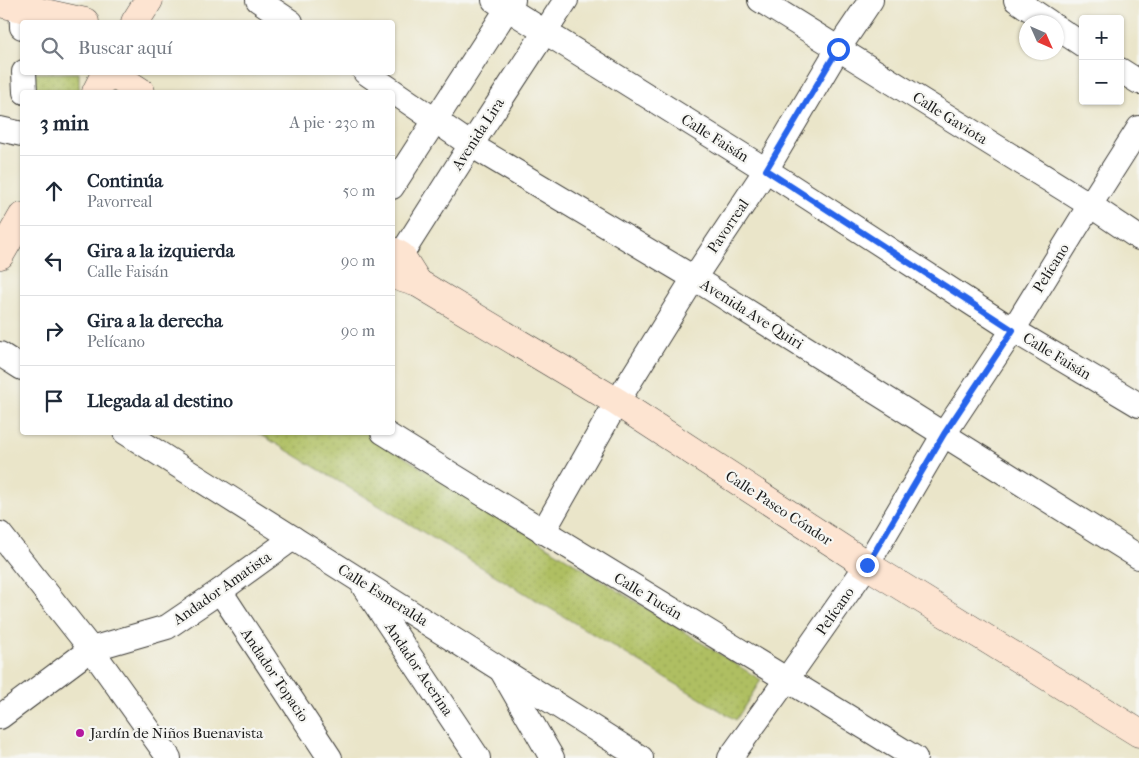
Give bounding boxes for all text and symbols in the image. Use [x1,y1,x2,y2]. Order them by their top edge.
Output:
north arrow [1019,15,1064,60]
map controls [1079,15,1124,105]
button: + [1079,15,1124,60]
search box [20,20,395,75]
icon: search [38,34,66,62]
text: Buscar aquí [78,37,172,59]
route start [827,38,850,61]
button: − [1079,60,1124,105]
street label: Calle Gaviota [909,88,992,149]
street label: Avenida Lira [448,94,508,174]
street label: Calle Faisán [678,110,752,166]
text: 3 min [40,111,89,135]
text: A pie · 230 m [290,113,375,132]
text: Continúa [87,170,163,192]
icon: ahead [40,177,68,205]
text: 50 m [343,181,375,200]
text: Pavorreal [87,192,153,211]
street label: Pavorreal [703,195,753,257]
text: Gira a la izquierda [87,240,234,262]
street label: Pelícano [1029,240,1073,296]
icon: left [40,247,68,275]
text: 90 m [341,251,375,270]
text: Calle Faisán [87,262,168,281]
street label: Avenida Ave Quiri [696,275,807,353]
text: Gira a la derecha [87,310,223,332]
icon: right [40,317,68,345]
text: 90 m [341,321,375,340]
street label: Calle Faisán [1020,329,1095,384]
text: Pelícano [87,332,145,351]
icon: arrive [40,387,68,415]
text: Llegada al destino [87,390,233,412]
street label: Calle Paseo Cóndor [722,467,836,550]
street label: Andador Amatista [169,547,275,629]
route end [856,554,879,577]
street label: Calle Esmeralda [335,560,432,630]
street label: Calle Tucán [611,569,686,624]
street label: Pelícano [812,583,858,638]
street label: Andador Acerina [381,618,458,720]
street label: Andador Topacio [237,624,313,725]
place label: Jardín de Niños Buenavista [89,724,264,742]
marker: Jardín de Niños Buenavista [74,727,86,739]

